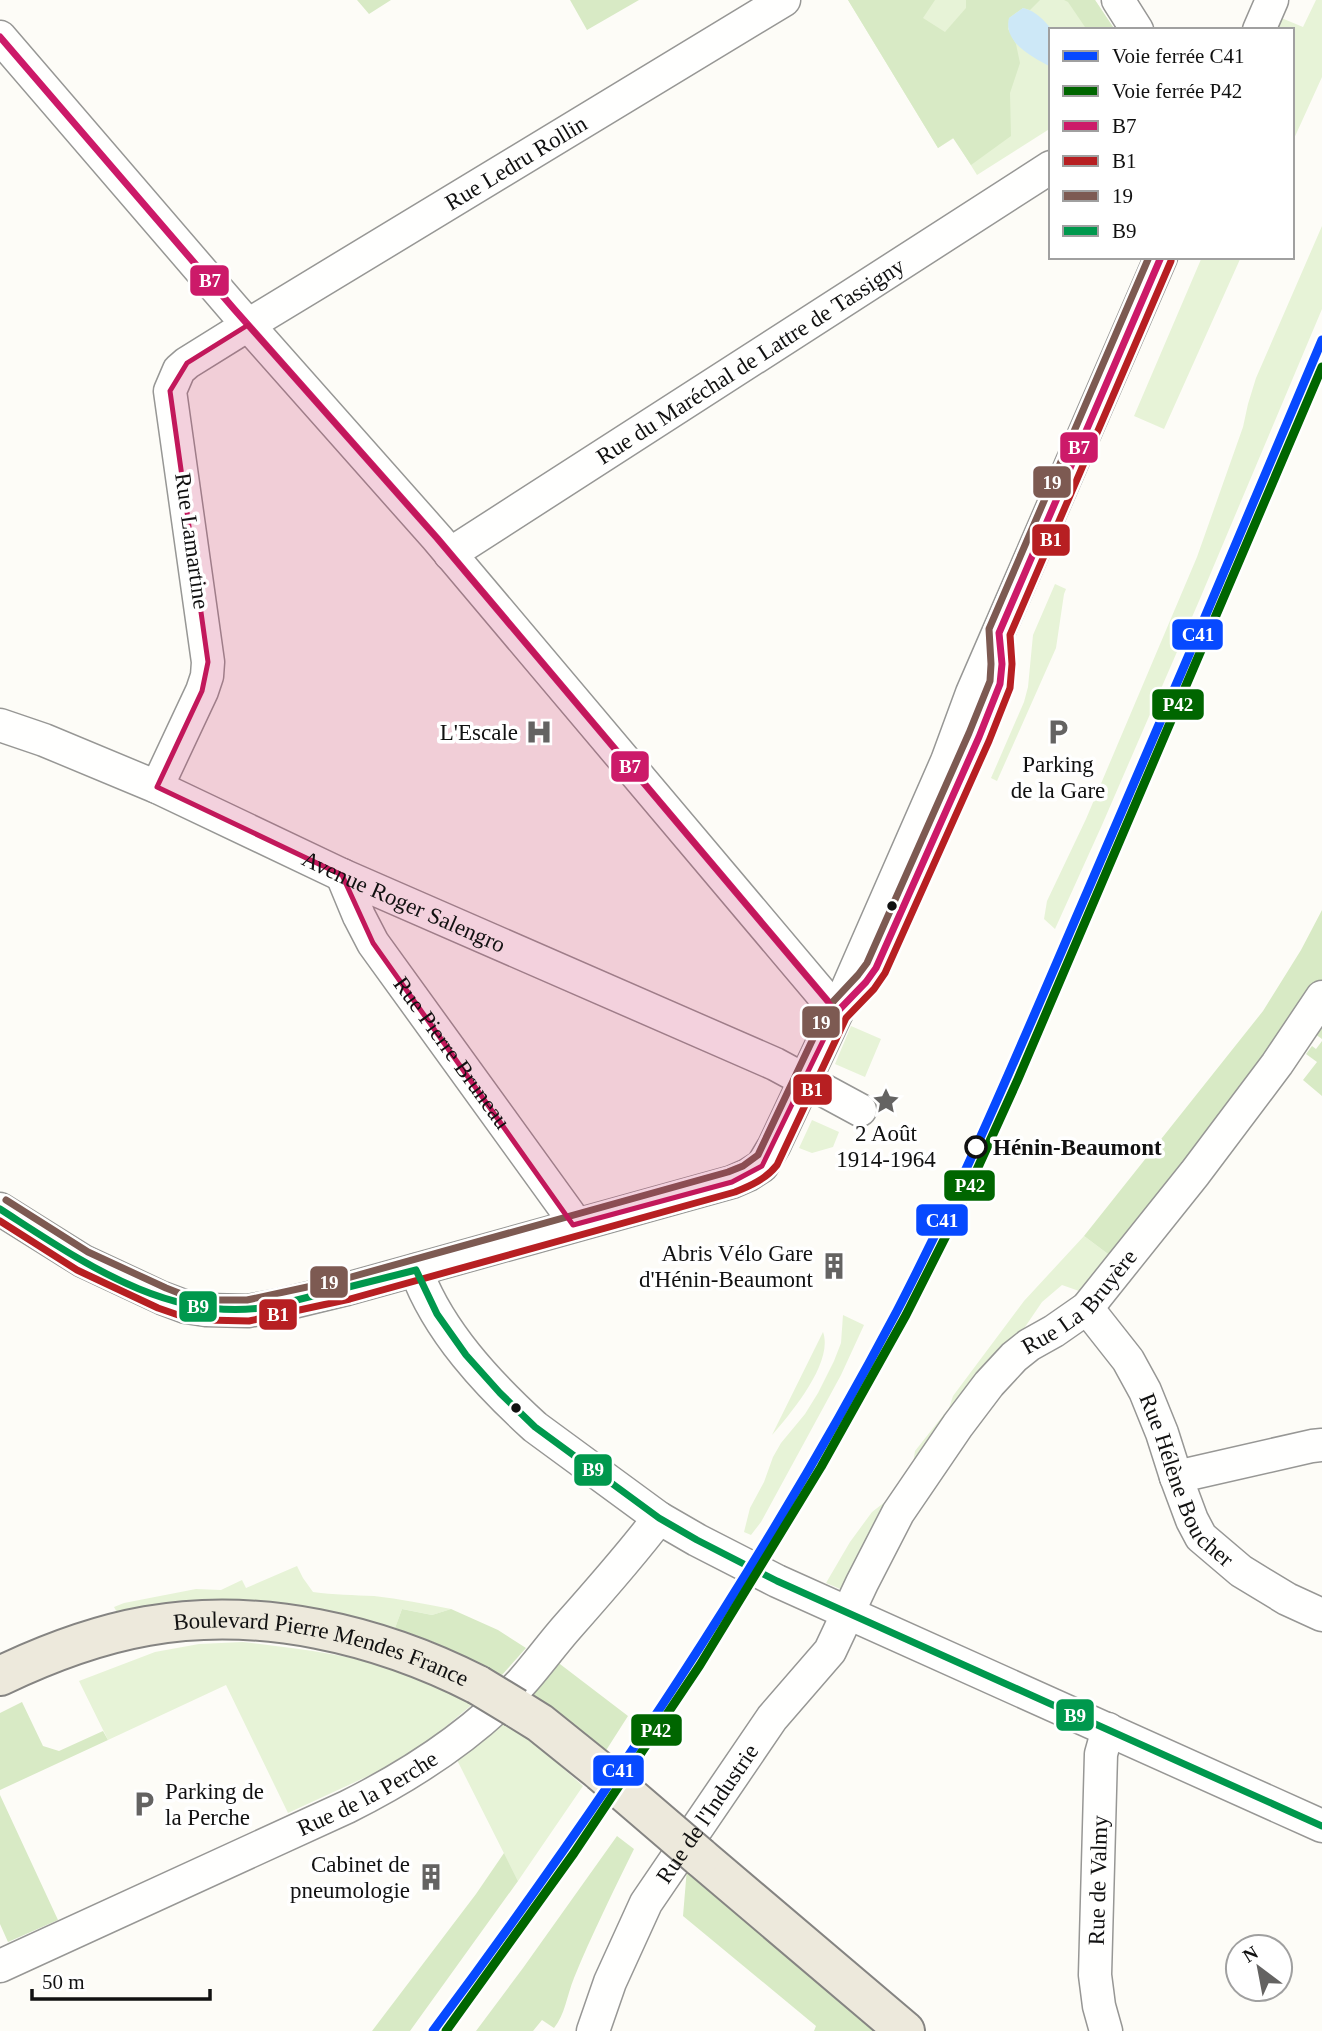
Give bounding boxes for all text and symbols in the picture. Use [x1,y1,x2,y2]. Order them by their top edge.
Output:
legend [1049,28,1294,259]
text: Voie ferrée C41 [1112,44,1245,68]
text: Voie ferrée P42 [1112,79,1242,103]
street label: Rue Ledru Rollin [440,110,592,215]
text: B7 [1112,114,1137,138]
text: B1 [1112,149,1137,173]
text: 19 [1112,184,1133,208]
text: B9 [1112,219,1137,243]
street label: Rue du Maréchal de Lattre de Tassigny [592,252,909,469]
line badge: B7 [189,264,230,297]
text: B7 [199,270,222,291]
line badge: B7 [1059,431,1099,464]
text: B7 [1068,437,1091,458]
line badge: 19 [1032,465,1072,499]
street label: Rue Lamartine [170,471,214,611]
text: 19 [1043,472,1062,493]
line badge: B1 [1031,523,1071,557]
text: B1 [1040,529,1062,550]
line badge: C41 [1171,618,1224,651]
text: C41 [1182,624,1214,645]
line badge: P42 [1151,688,1205,721]
text: P42 [1163,694,1193,715]
hospital icon: L'Escale [524,717,554,747]
parking icon: Parking de la Gare [1043,717,1073,747]
place label: L'Escale [440,720,518,745]
line badge: B7 [610,750,650,783]
place label: Parking de la Gare [1011,752,1105,803]
text: B7 [619,756,642,777]
street label: Avenue Roger Salengro [298,845,509,957]
unlabelled marker [885,899,899,913]
street label: Rue Pierre Bruneau [389,972,516,1134]
line badge: 19 [801,1005,841,1039]
text: 19 [812,1012,831,1033]
line badge: B1 [792,1073,833,1106]
text: B1 [801,1079,823,1100]
place icon: 2 Août 1914-1964 [871,1086,901,1116]
place label: 2 Août 1914-1964 [836,1121,936,1172]
place label: Hénin-Beaumont [993,1135,1162,1160]
marker: Hénin-Beaumont [965,1136,987,1158]
line badge: P42 [943,1169,996,1202]
text: P42 [955,1175,985,1196]
line badge: C41 [915,1203,969,1237]
text: C41 [926,1210,958,1231]
place label: Abris Vélo Gare d'Hénin-Beaumont [639,1241,814,1292]
street label: Rue La Bruyère [1017,1244,1142,1359]
building icon: Abris Vélo Gare d'Hénin-Beaumont [819,1251,849,1281]
line badge: 19 [309,1265,349,1299]
text: 19 [320,1272,339,1293]
line badge: B9 [178,1290,218,1323]
text: B9 [187,1296,209,1317]
line badge: B1 [258,1298,298,1331]
text: B1 [267,1304,289,1325]
street label: Rue Hélène Boucher [1135,1390,1239,1572]
unlabelled marker [509,1401,523,1415]
line badge: B9 [573,1453,613,1487]
text: B9 [582,1459,604,1480]
street label: Boulevard Pierre Mendes France [172,1607,473,1691]
line badge: B9 [1055,1698,1095,1732]
text: B9 [1064,1705,1086,1726]
line badge: P42 [630,1713,683,1747]
text: P42 [641,1720,671,1741]
street label: Rue de l'Industrie [651,1739,763,1888]
street label: Rue de la Perche [293,1746,442,1841]
line badge: C41 [592,1754,645,1787]
text: C41 [602,1760,634,1781]
place label: Parking de la Perche [165,1779,264,1830]
parking icon: Parking de la Perche [129,1789,159,1819]
street label: Rue de Valmy [1083,1814,1112,1946]
place label: Cabinet de pneumologie [290,1852,410,1903]
building icon: Cabinet de pneumologie [416,1862,446,1892]
north arrow [1224,1933,1294,2003]
text: N [1239,1941,1262,1967]
scale bar [32,1958,210,2002]
text: 50 m [42,1970,85,1994]

